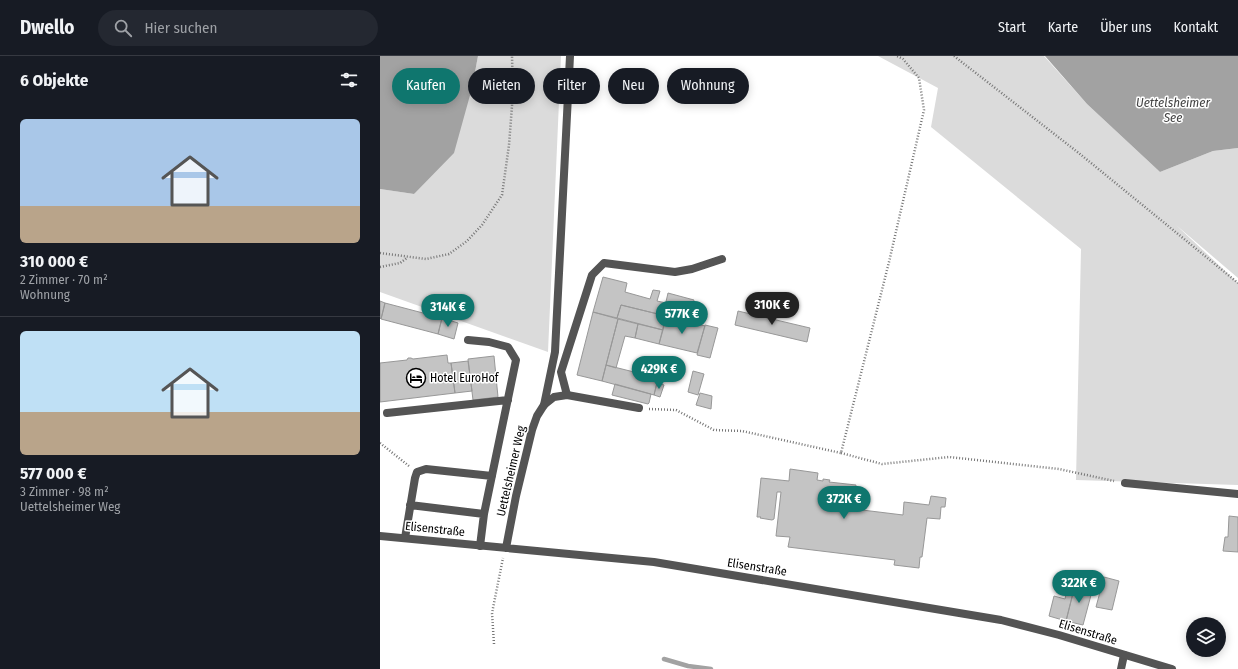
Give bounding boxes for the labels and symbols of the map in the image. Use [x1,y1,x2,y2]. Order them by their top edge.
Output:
water label: Uettelsheimer See [1136,95,1210,125]
pin: 310K € [739,292,805,326]
pin: 314K € [415,294,481,328]
pin: 577K € [649,301,715,335]
pin: 429K € [626,356,692,390]
hotel icon: Hotel EuroHof [405,367,427,389]
place label: Hotel EuroHof [430,371,500,385]
street label: Uettelsheimer Weg [494,424,528,518]
pin: 372K € [811,486,877,520]
street label: Elisenstraße [404,519,466,539]
street label: Elisenstraße [726,555,788,579]
pin: 322K € [1046,570,1112,604]
street label: Elisenstraße [1057,617,1119,648]

